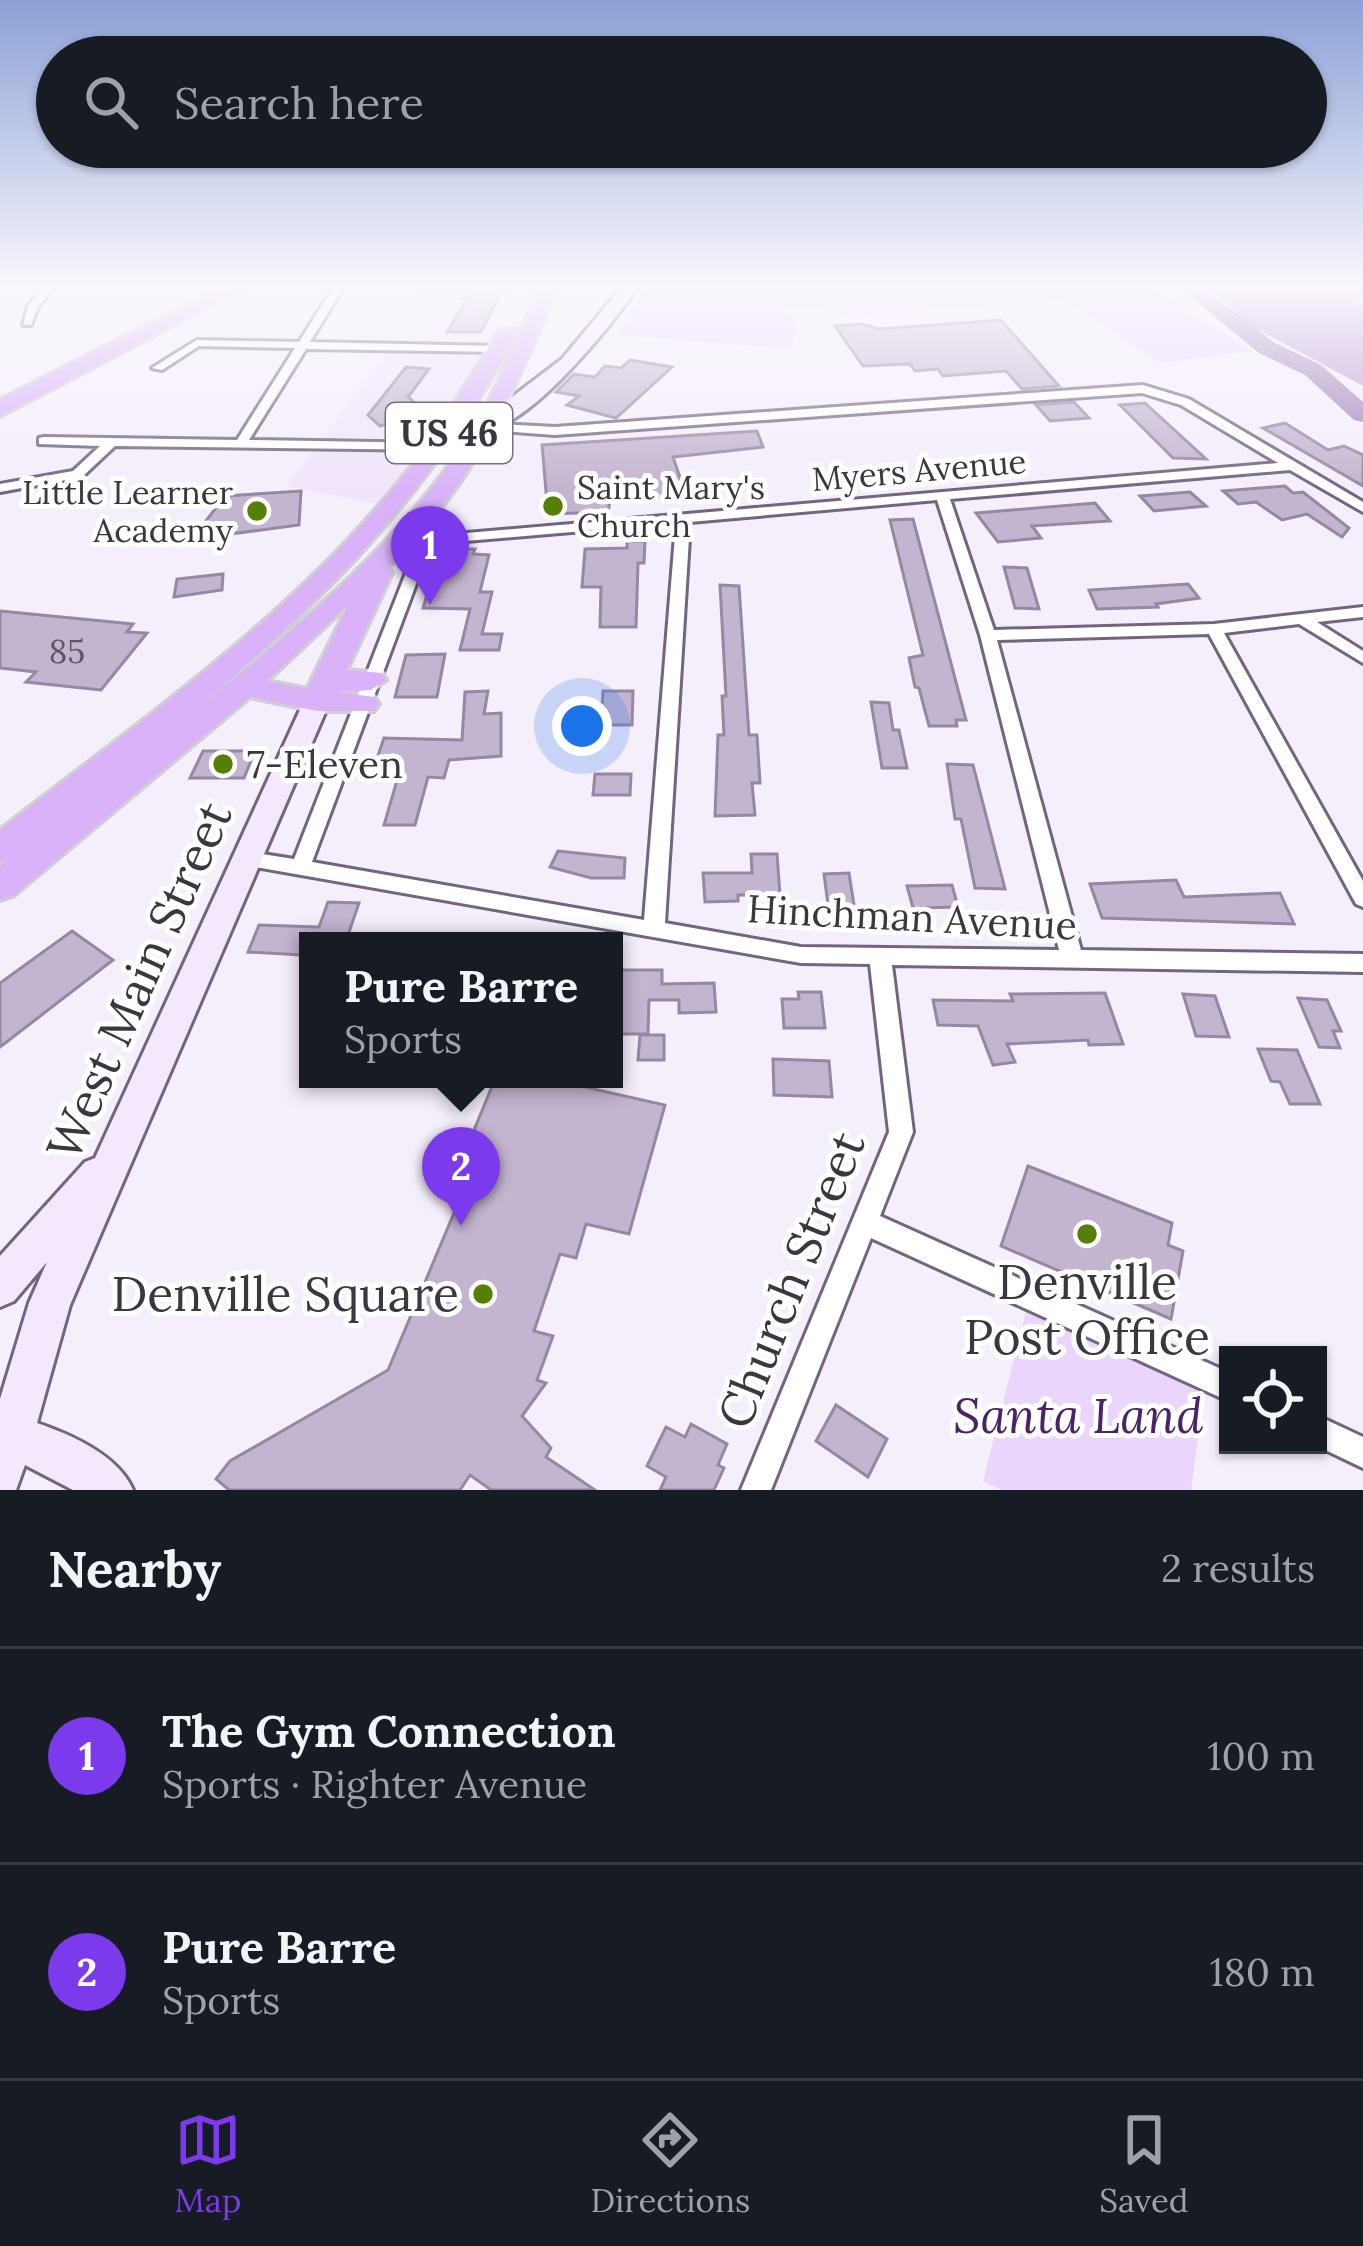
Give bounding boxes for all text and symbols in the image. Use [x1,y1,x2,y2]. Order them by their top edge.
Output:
search box [36,36,1327,168]
icon: search [78,69,144,135]
text: Search here [174,74,424,131]
road number: US 46 [386,403,512,463]
street label: Myers Avenue [810,440,1028,500]
place label: Saint Mary's Church [577,466,765,546]
place label: Little Learner Academy [22,471,234,551]
marker: Saint Mary's Church [540,493,566,519]
marker: Little Learner Academy [244,498,270,524]
pin: 1 [391,506,469,605]
house number: 85 [49,630,85,672]
your location [552,696,612,756]
place label: 7-Eleven [247,739,403,789]
marker: 7-Eleven [210,751,236,777]
street label: West Main Street [32,792,245,1169]
street label: Hinchman Avenue [746,883,1078,951]
popup [299,932,623,1088]
text: Pure Barre [344,957,578,1014]
text: Sports [344,1014,462,1064]
street label: Church Street [703,1122,878,1437]
pin: 2 [422,1127,500,1226]
marker: Denville Post Office [1074,1221,1100,1247]
place label: Denville Post Office [964,1251,1210,1367]
place label: Denville Square [112,1263,459,1324]
marker: Denville Square [470,1281,496,1307]
map controls [1219,1346,1327,1454]
button: locate [1219,1346,1327,1454]
park label: Santa Land [953,1385,1203,1446]
text: Nearby [48,1536,221,1601]
text: 2 results [1161,1543,1315,1593]
text: The Gym Connection [162,1702,616,1759]
text: 1 [79,1731,95,1781]
text: 100 m [1207,1731,1315,1781]
text: Sports · Righter Avenue [162,1759,587,1809]
text: Pure Barre [162,1918,396,1975]
text: 2 [77,1947,97,1997]
text: 180 m [1210,1947,1315,1997]
text: Sports [162,1975,280,2025]
tab: Map [174,2107,242,2221]
tab: Directions [591,2107,750,2221]
tab: Saved [1099,2107,1188,2221]

